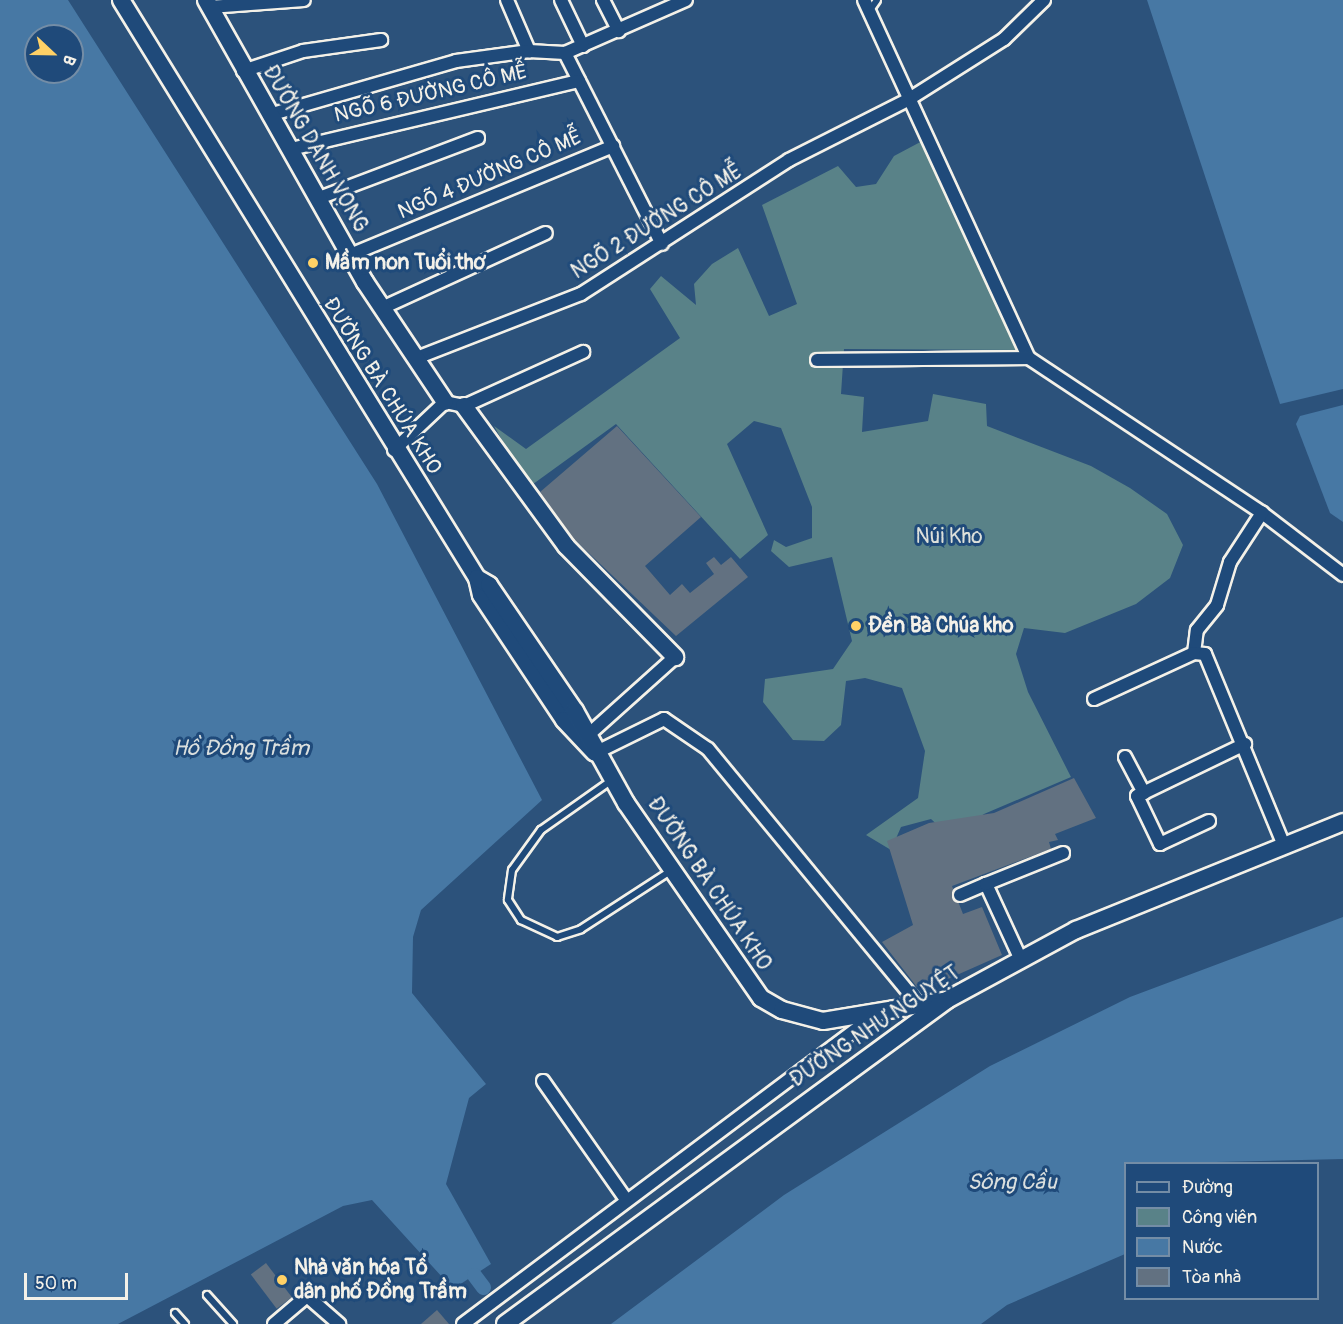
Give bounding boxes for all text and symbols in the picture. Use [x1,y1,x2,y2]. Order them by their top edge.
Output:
north arrow [24,24,84,84]
text: B [58,52,80,68]
street label: NGÕ 6 ĐƯỜNG CÔ MỄ [332,60,530,128]
street label: ĐƯỜNG DANH VỌNG [257,61,373,237]
street label: NGÕ 4 ĐƯỜNG CÔ MỄ [394,125,586,225]
street label: NGÕ 2 ĐƯỜNG CÔ MỄ [567,159,747,285]
place label: Mầm non Tuổi thơ [325,250,485,276]
marker: Mầm non Tuổi thơ [306,256,320,270]
street label: ĐƯỜNG BÀ CHÚA KHO [317,293,447,479]
park label: Núi Kho [915,524,983,550]
place label: Đền Bà Chúa kho [868,613,1014,639]
marker: Đền Bà Chúa kho [849,619,863,633]
water label: Hồ Đồng Trầm [173,736,309,762]
street label: ĐƯỜNG BÀ CHÚA KHO [642,793,776,975]
street label: ĐƯỜNG NHƯ NGUYỆT [785,961,965,1093]
legend [1124,1162,1319,1300]
water label: Sông Cầu [967,1170,1057,1196]
text: Đường [1182,1176,1233,1199]
text: Công viên [1182,1206,1257,1229]
text: Nước [1182,1236,1223,1259]
place label: Nhà văn hóa Tổ dân phố Đồng Trầm [294,1255,467,1305]
scale bar [27,1261,130,1299]
text: Tòa nhà [1182,1266,1241,1289]
text: 50 m [35,1272,77,1295]
marker: Nhà văn hóa Tổ dân phố Đồng Trầm [275,1273,289,1287]

